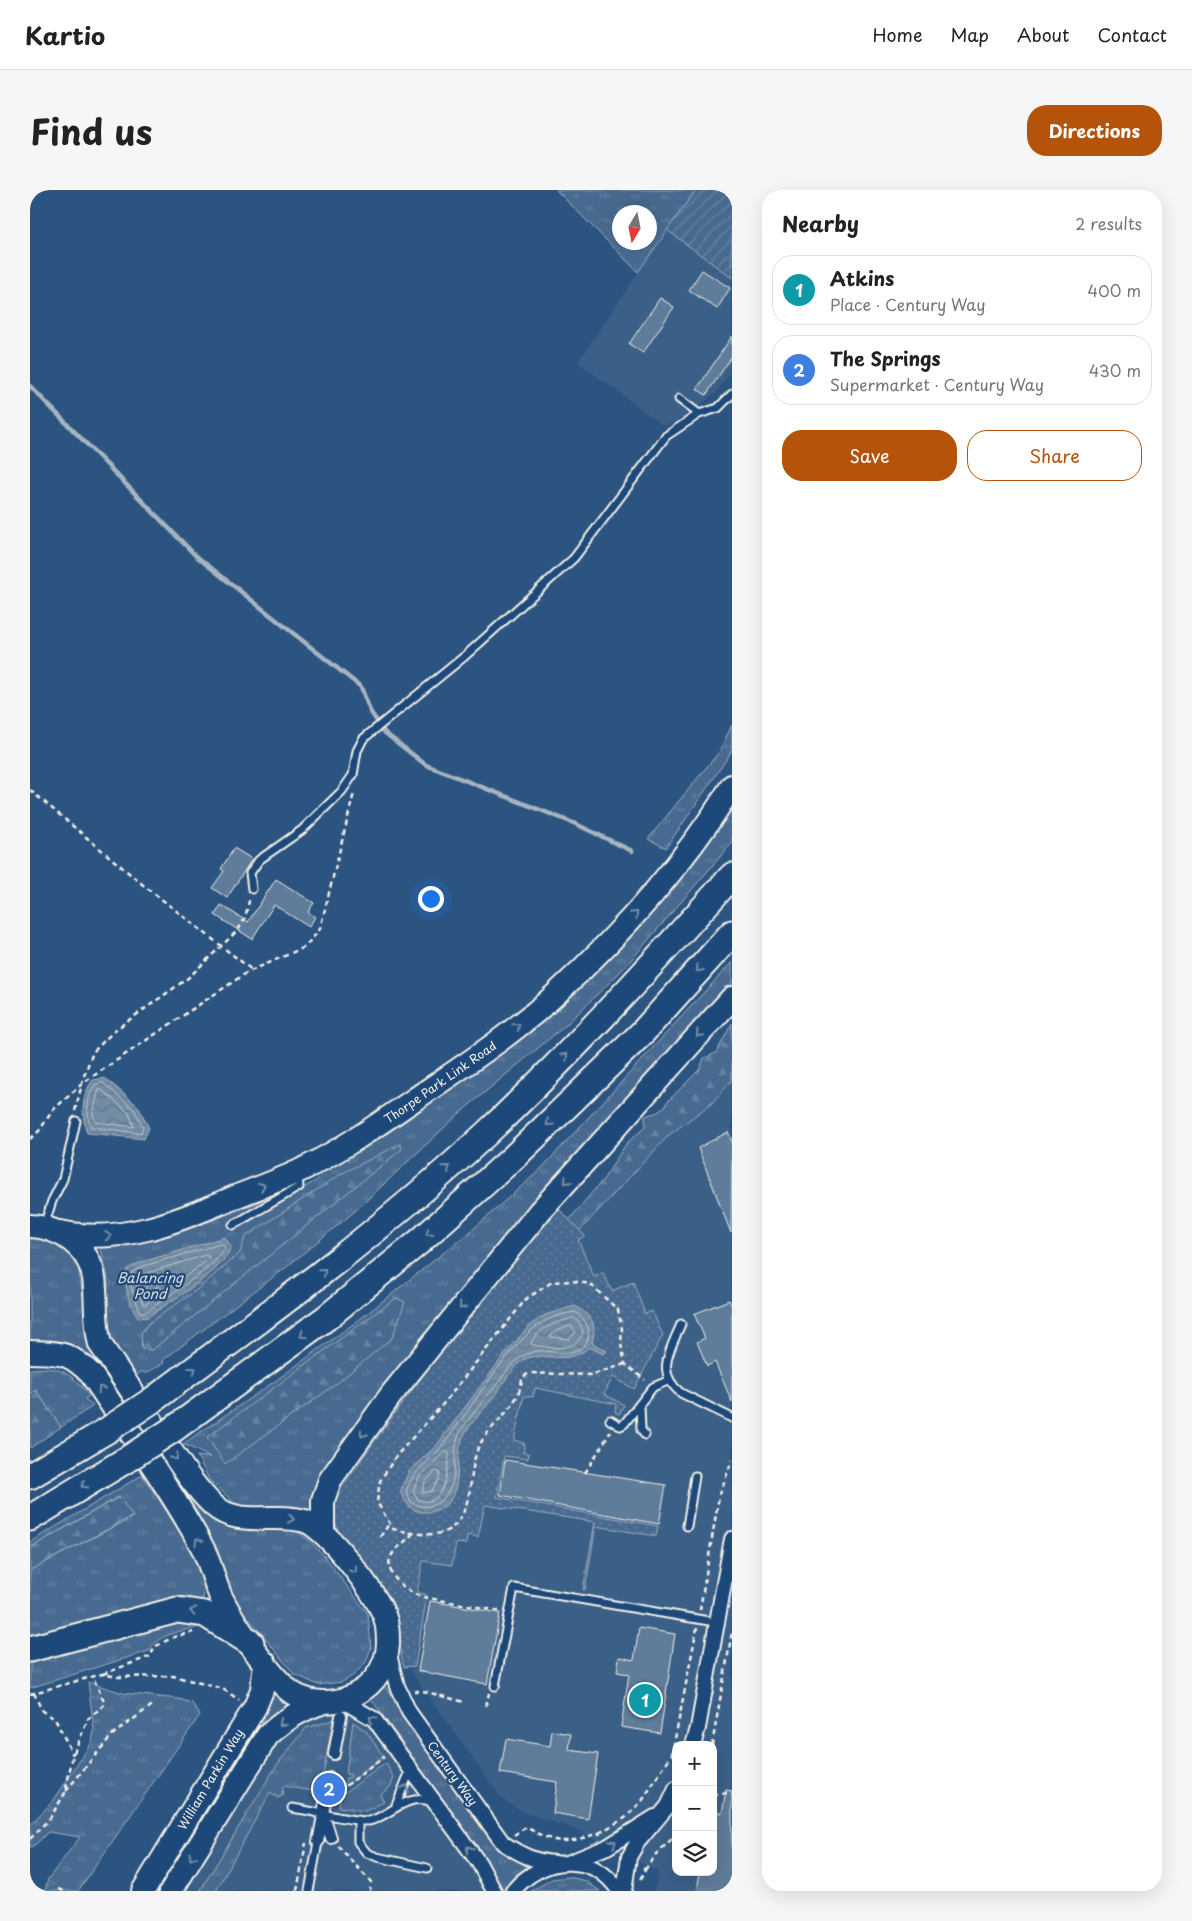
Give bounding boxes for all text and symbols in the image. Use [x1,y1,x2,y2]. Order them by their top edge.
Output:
text: Kartio [25,17,105,53]
text: Home [872,21,922,48]
text: Map [950,21,989,48]
text: About [1017,21,1069,48]
text: Contact [1097,21,1167,48]
text: Find us [30,104,152,157]
button: Directions [1027,105,1162,156]
north arrow [612,205,657,250]
text: Nearby [782,207,859,239]
text: 2 results [1075,211,1142,235]
text: Atkins [830,264,894,292]
text: 1 [795,278,803,302]
text: 400 m [1088,278,1141,302]
text: Place · Century Way [830,292,986,316]
text: The Springs [830,344,941,372]
text: 2 [793,358,805,382]
text: 430 m [1089,358,1141,382]
text: Supermarket · Century Way [830,372,1044,396]
button: Save [782,430,957,481]
button: Share [967,430,1142,481]
your location [418,886,444,912]
one-way arrow [629,911,638,920]
one-way arrow [696,964,705,973]
one-way arrow [511,1024,520,1032]
one-way arrow [696,1029,705,1038]
street label: Thorpe Park Link Road [380,1036,500,1128]
one-way arrow [559,1052,568,1061]
one-way arrow [546,1117,555,1126]
one-way arrow [442,1164,451,1173]
one-way arrow [564,1176,573,1185]
one-way arrow [257,1182,265,1192]
one-way arrow [426,1227,435,1236]
one-way arrow [104,1230,112,1241]
water label: Balancing Pond [117,1267,184,1304]
one-way arrow [317,1270,326,1278]
one-way arrow [459,1300,468,1309]
one-way arrow [299,1329,309,1338]
one-way arrow [187,1367,197,1376]
one-way arrow [98,1385,107,1395]
one-way arrow [360,1428,369,1438]
one-way arrow [169,1451,179,1460]
one-way arrow [81,1479,90,1489]
one-way arrow [288,1513,296,1524]
one-way arrow [195,1537,205,1546]
one-way arrow [348,1564,357,1574]
one-way arrow [189,1607,198,1617]
pin: 1 [629,1681,661,1719]
one-way arrow [368,1716,377,1725]
one-way arrow [279,1717,288,1726]
street label: William Parkin Way [173,1725,247,1833]
street label: Century Way [423,1737,483,1809]
map controls [672,1741,717,1876]
button: + [672,1741,717,1786]
pin: 2 [313,1770,345,1808]
one-way arrow [398,1784,409,1793]
button: − [672,1786,717,1831]
button: layers [672,1831,717,1876]
one-way arrow [607,1839,616,1849]
one-way arrow [466,1846,474,1855]
one-way arrow [188,1851,198,1860]

